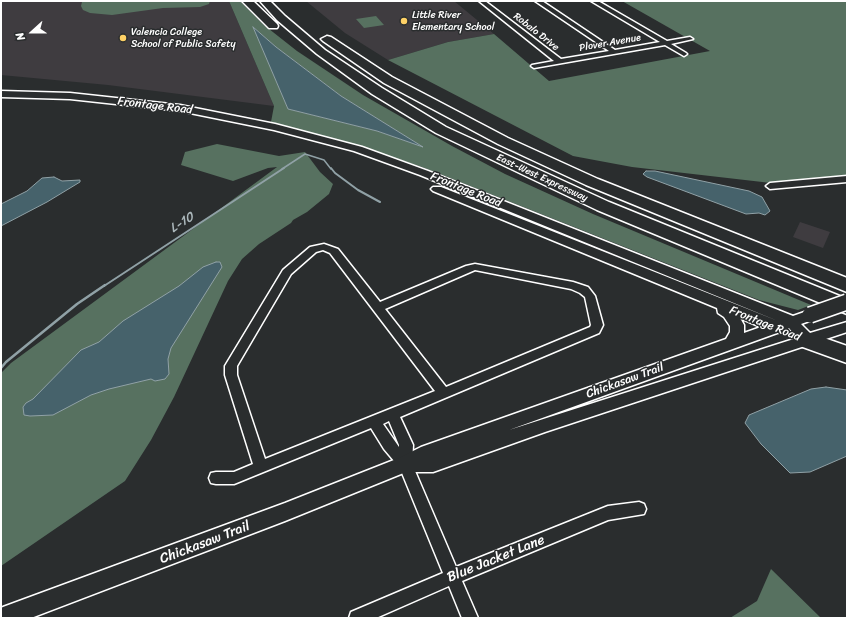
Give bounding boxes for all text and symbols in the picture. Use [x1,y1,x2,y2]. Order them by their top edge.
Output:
place label: Little River Elementary School [412,9,495,32]
street label: Robalo Drive [511,10,561,54]
north arrow [12,12,52,52]
marker: Little River Elementary School [399,16,409,26]
place label: Valencia College School of Public Safety [131,26,236,50]
text: N [10,30,31,43]
street label: Plover Avenue [578,32,642,54]
marker: Valencia College School of Public Safety [118,33,128,43]
street label: Frontage Road [117,94,193,118]
street label: East-West Expressway [494,152,590,204]
street label: Frontage Road [428,169,504,211]
water label: L-10 [167,209,197,237]
street label: Frontage Road [727,303,803,345]
street label: Chickasaw Trail [584,360,666,402]
street label: Chickasaw Trail [157,518,253,568]
street label: Blue Jacket Lane [445,532,547,586]

